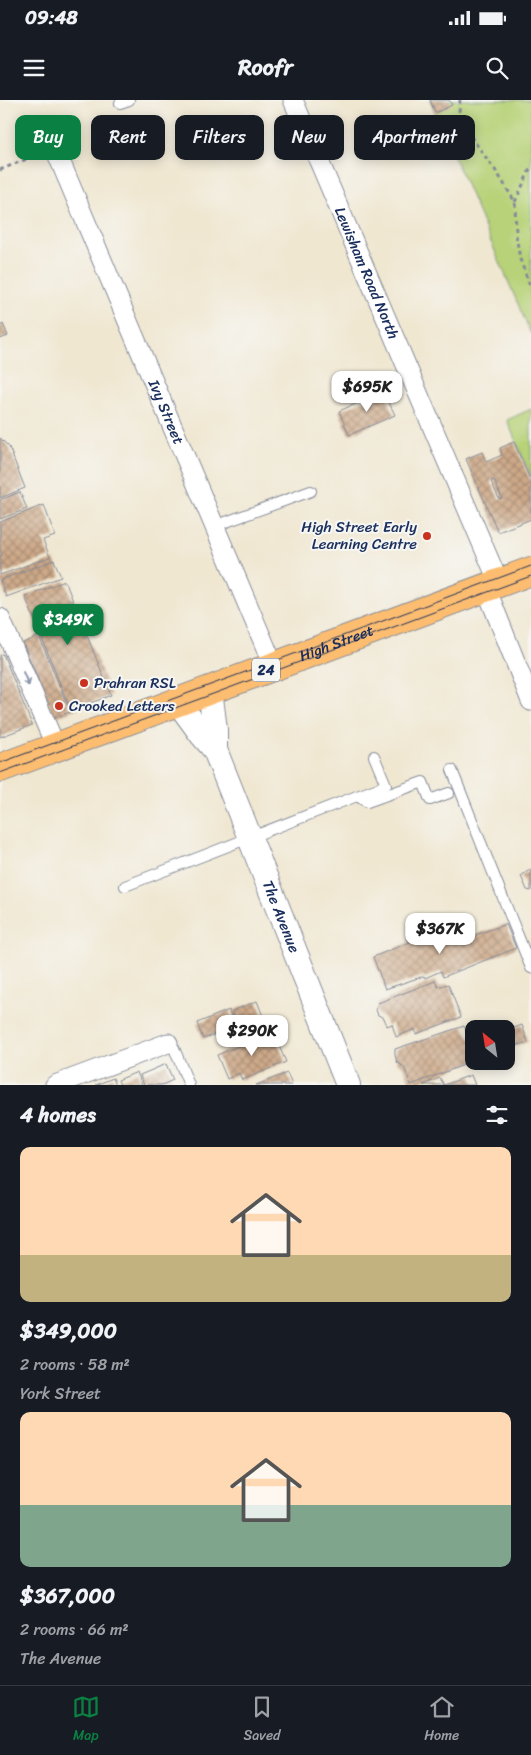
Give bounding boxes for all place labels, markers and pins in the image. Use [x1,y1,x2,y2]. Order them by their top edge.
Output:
pin: $695K [332,370,402,413]
place label: High Street Early Learning Centre [301,514,417,557]
marker: High Street Early Learning Centre [421,530,433,542]
pin: $349K [33,604,103,646]
place label: Prahran RSL [94,670,176,696]
marker: Prahran RSL [78,677,90,689]
place label: Crooked Letters [69,693,175,719]
marker: Crooked Letters [53,700,65,712]
pin: $367K [405,912,475,955]
pin: $290K [217,1014,287,1057]

